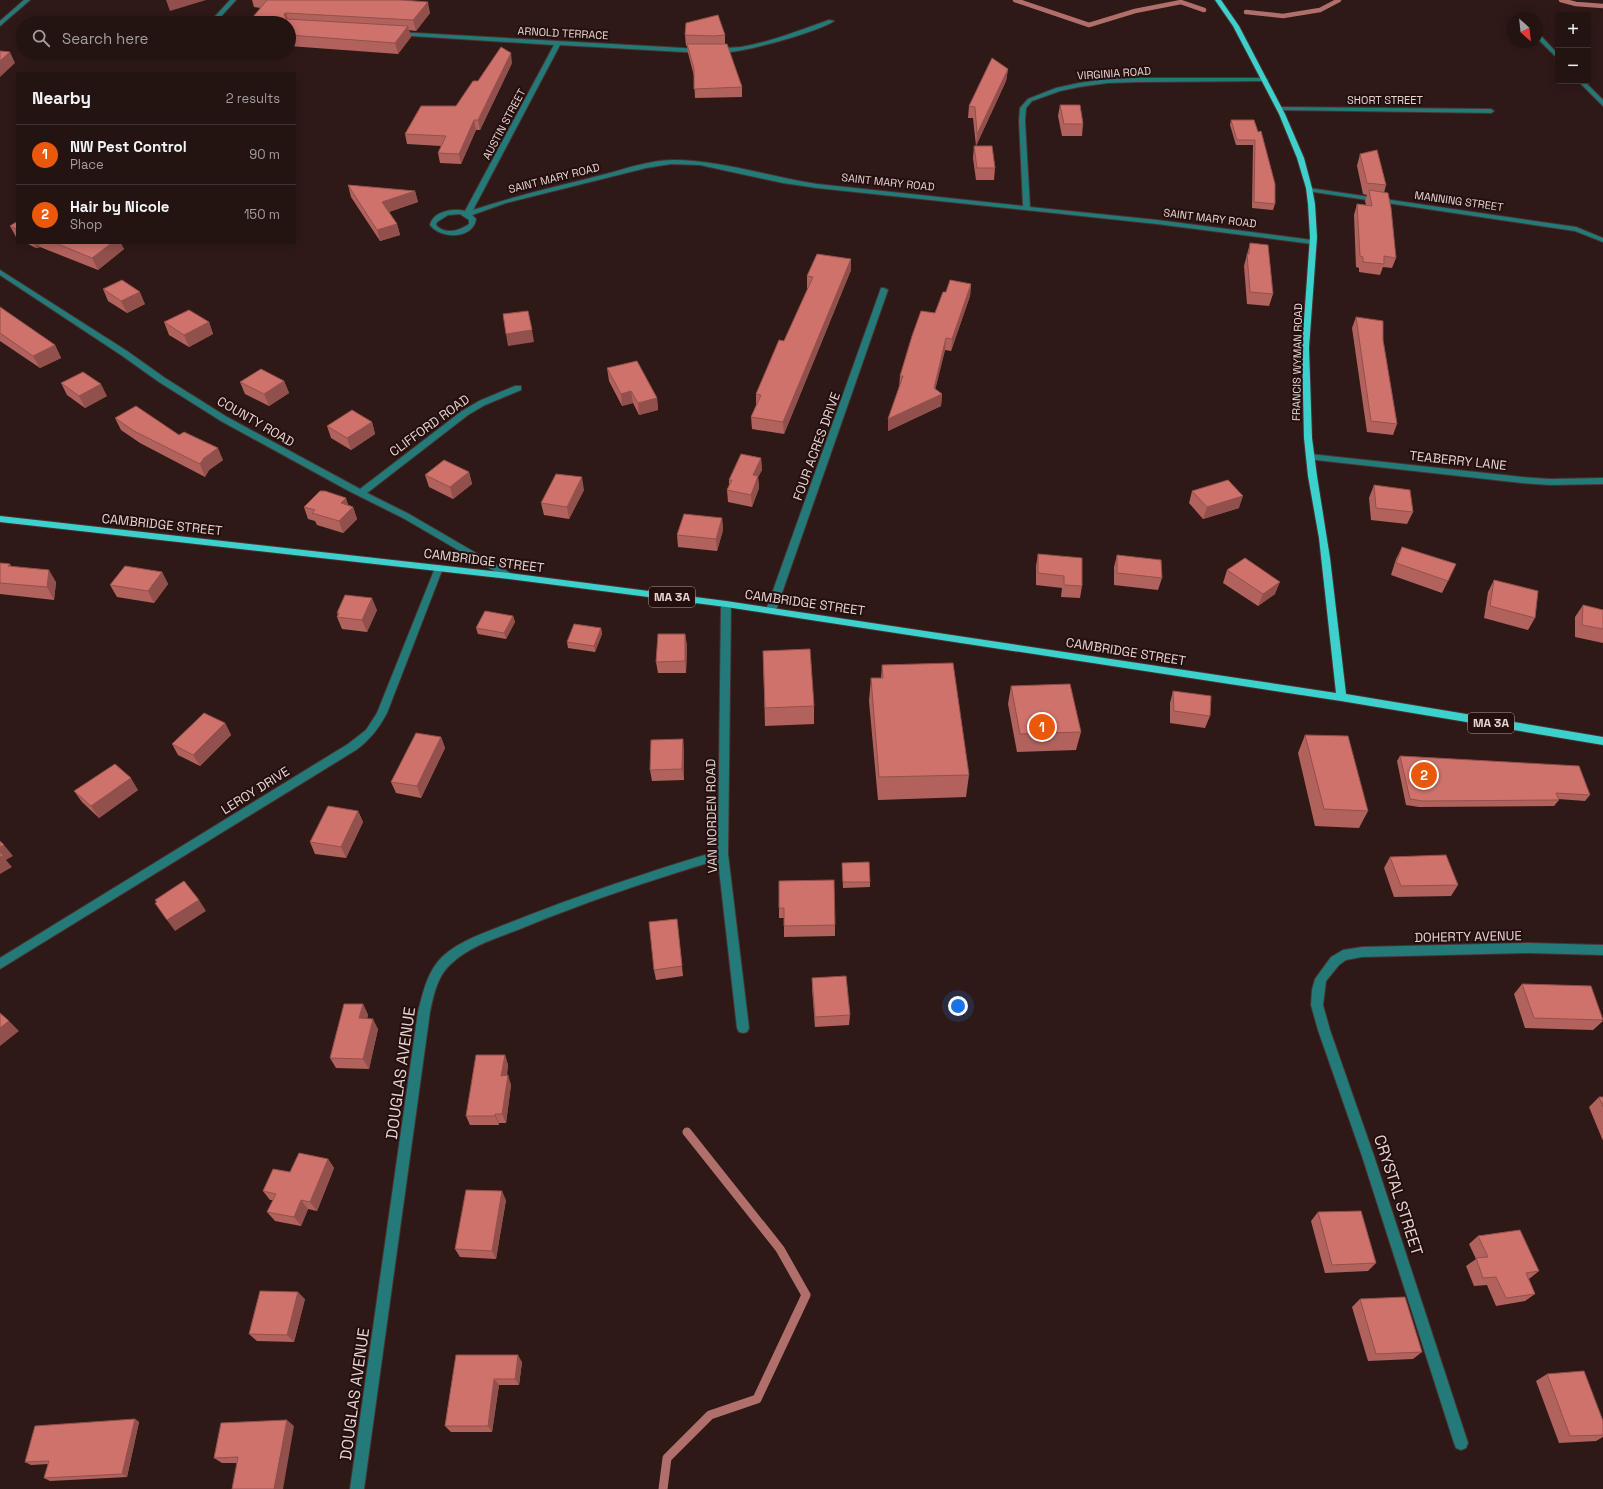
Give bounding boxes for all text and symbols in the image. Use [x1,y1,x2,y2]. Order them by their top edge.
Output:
north arrow [1507,12,1543,48]
map controls [1555,12,1591,84]
button: + [1555,12,1591,48]
search box [16,16,296,60]
street label: ARNOLD TERRACE [517,24,609,42]
icon: search [30,27,52,49]
text: Search here [62,29,148,48]
button: − [1555,48,1591,84]
street label: VIRGINIA ROAD [1076,63,1152,83]
street label: AUSTIN STREET [479,86,529,162]
text: Nearby [32,87,91,109]
text: 2 results [226,90,280,107]
street label: SHORT STREET [1347,93,1423,107]
text: NW Pest Control [70,137,187,156]
text: 1 [42,146,48,163]
text: 90 m [249,146,280,163]
text: Place [70,156,104,173]
street label: SAINT MARY ROAD [507,160,601,196]
street label: SAINT MARY ROAD [841,170,935,194]
street label: MANNING STREET [1414,188,1505,214]
text: Hair by Nicole [70,197,170,216]
street label: SAINT MARY ROAD [1163,205,1257,231]
text: 2 [41,206,49,223]
text: 150 m [244,206,280,223]
text: Shop [70,216,102,233]
street label: FRANCIS WYMAN ROAD [1289,303,1305,421]
street label: FOUR ACRES DRIVE [789,390,844,503]
street label: CLIFFORD ROAD [386,391,473,460]
street label: COUNTY ROAD [214,392,298,450]
street label: TEABERRY LANE [1409,447,1507,474]
street label: CAMBRIDGE STREET [101,510,223,539]
street label: CAMBRIDGE STREET [423,545,545,576]
street label: CAMBRIDGE STREET [744,586,866,619]
road number: MA 3A [649,587,695,607]
street label: CAMBRIDGE STREET [1065,634,1187,669]
pin: 1 [1029,712,1055,742]
road number: MA 3A [1468,713,1514,733]
street label: VAN NORDEN ROAD [702,759,721,873]
pin: 2 [1411,760,1437,790]
street label: LEROY DRIVE [218,763,293,818]
street label: DOHERTY AVENUE [1414,927,1522,946]
your location [948,996,968,1016]
street label: DOUGLAS AVENUE [381,1006,420,1141]
street label: CRYSTAL STREET [1369,1132,1428,1258]
street label: DOUGLAS AVENUE [335,1327,374,1462]

